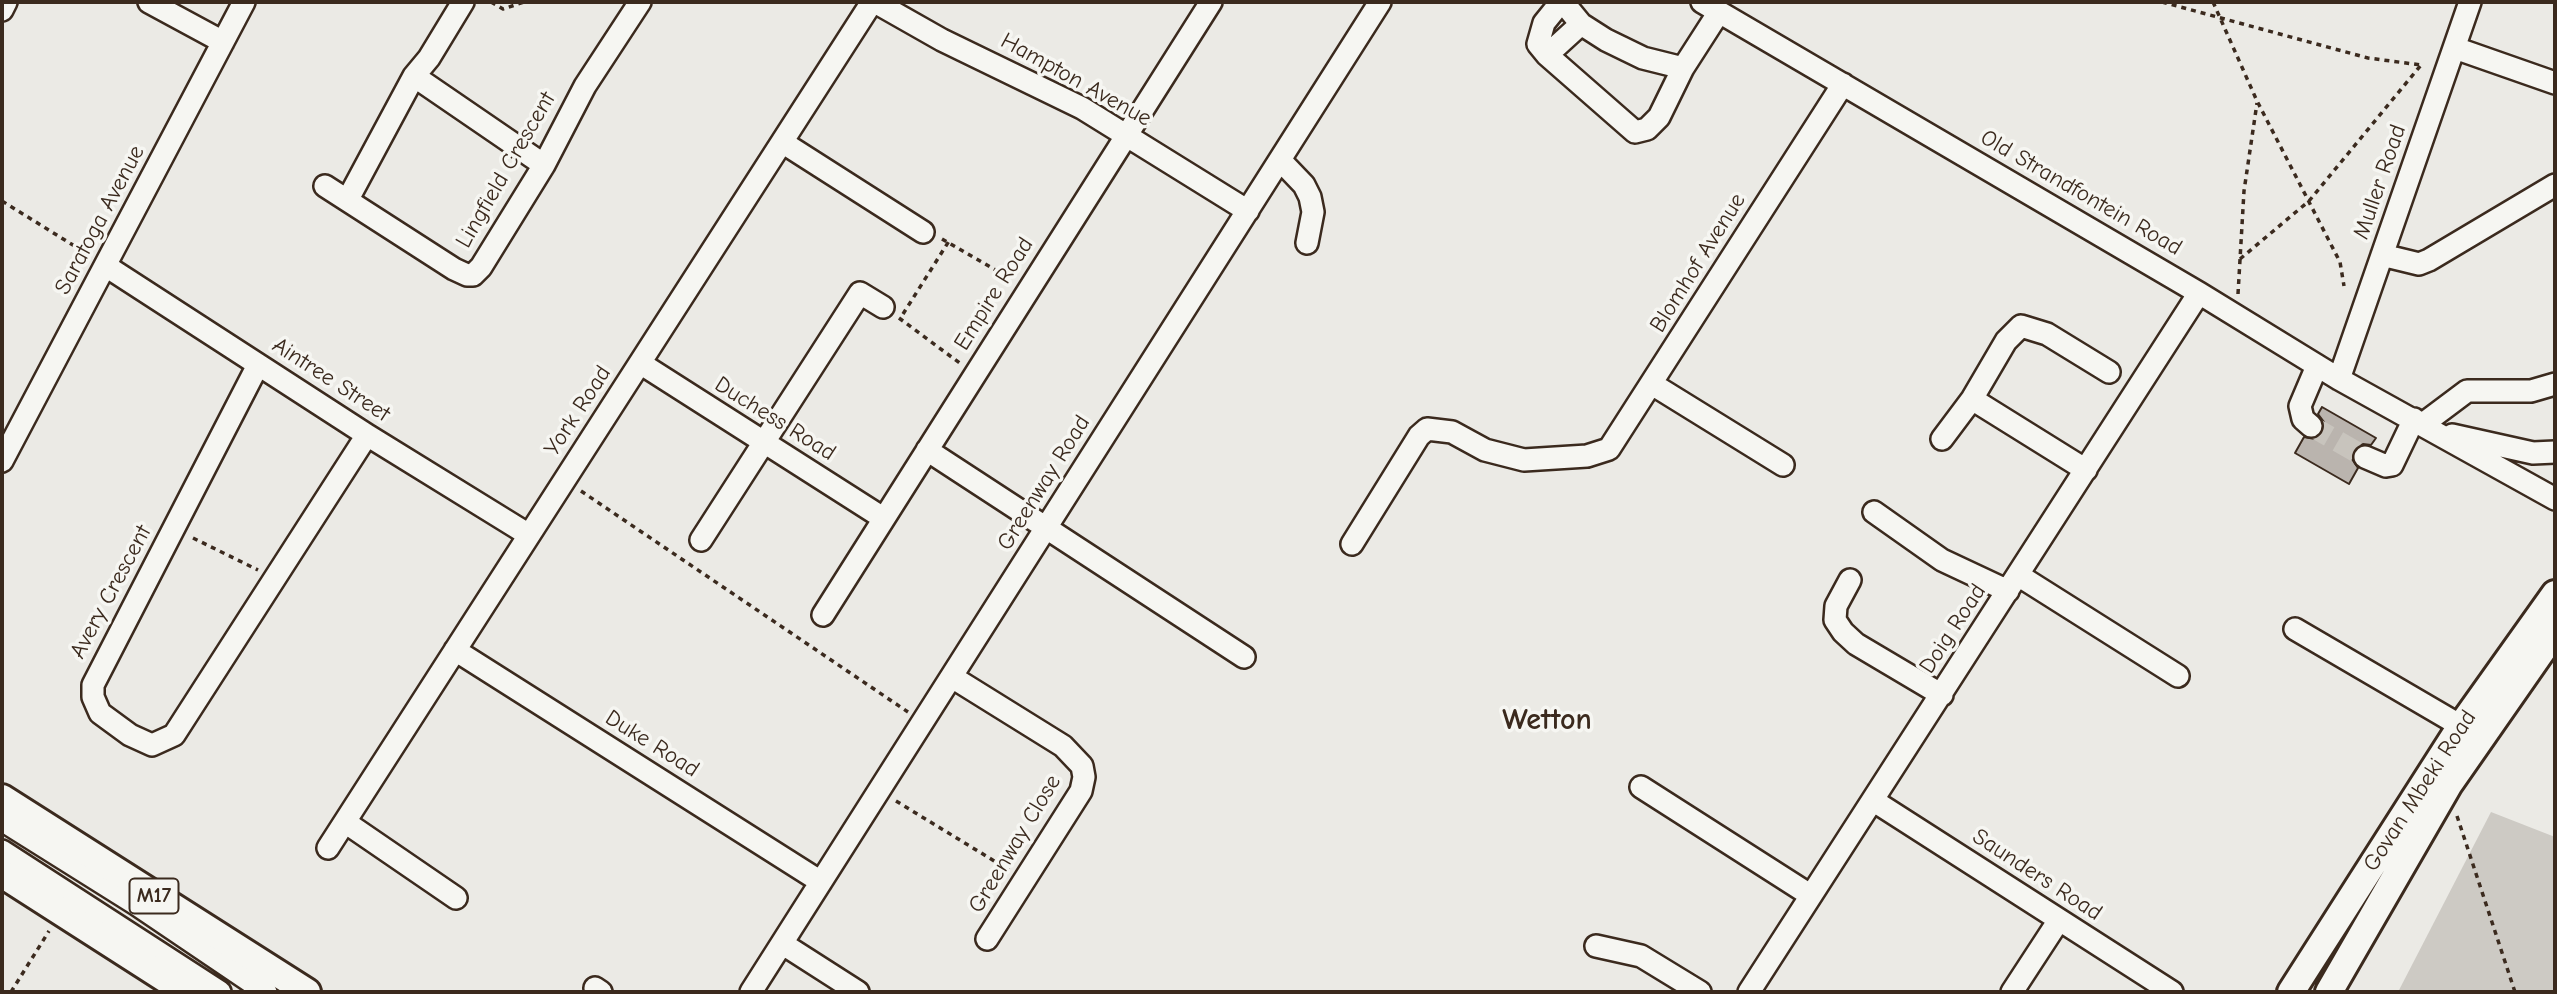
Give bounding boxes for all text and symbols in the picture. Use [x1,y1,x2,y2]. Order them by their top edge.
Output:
street label: Hampton Avenue [996,27,1156,133]
street label: Lingfield Crescent [450,87,562,253]
street label: Muller Road [2348,121,2412,243]
street label: Old Strandfontein Road [1975,124,2187,262]
street label: Saratoga Avenue [49,141,151,299]
street label: Blomhof Avenue [1644,188,1752,338]
street label: Empire Road [948,232,1040,356]
street label: Aintree Street [267,332,395,428]
street label: York Road [539,361,617,461]
street label: Duchess Road [709,371,841,467]
street label: Greenway Road [992,410,1096,556]
street label: Avery Crescent [64,521,158,663]
street label: Doig Road [1914,579,1992,679]
district label: Wetton [1502,703,1592,739]
street label: Duke Road [600,704,704,784]
street label: Govan Mbeki Road [2358,705,2482,877]
street label: Greenway Close [963,770,1067,918]
street label: Saunders Road [1967,823,2107,927]
road number: M17 [130,878,178,914]

